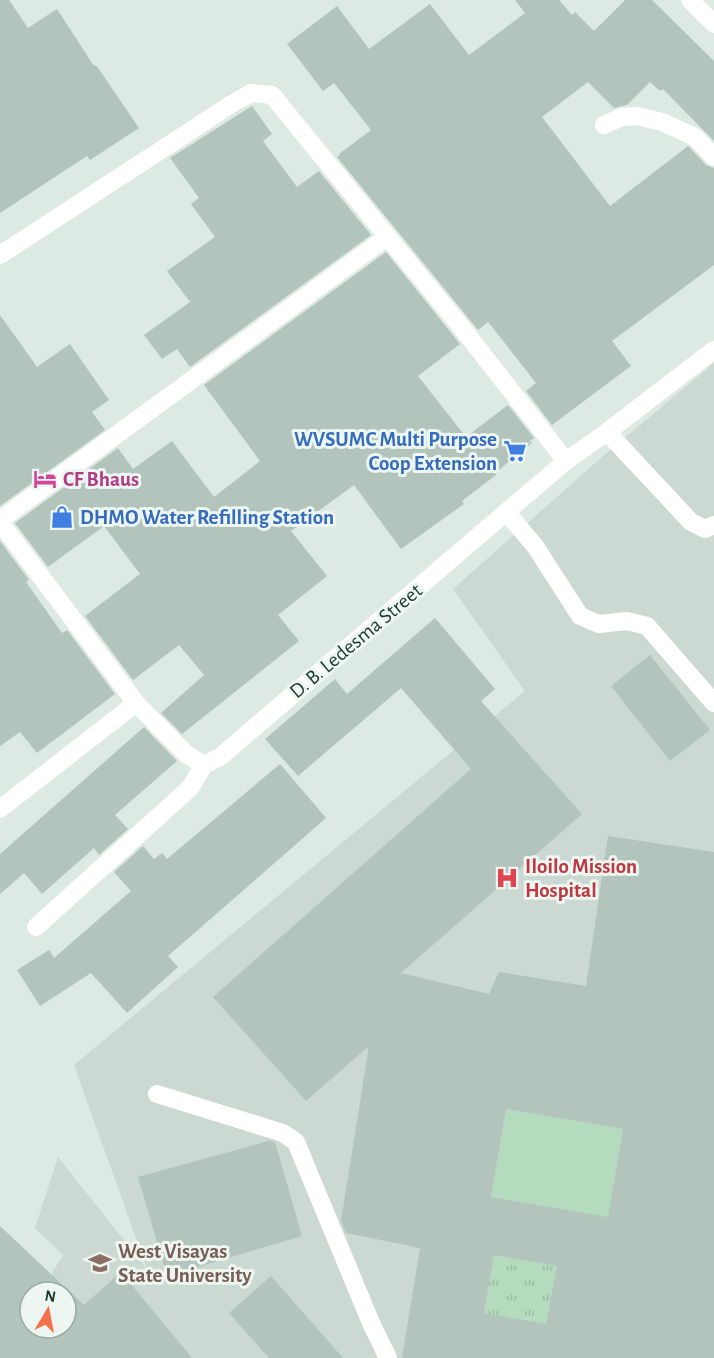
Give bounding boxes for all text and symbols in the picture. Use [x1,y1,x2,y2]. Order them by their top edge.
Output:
place label: WVSUMC Multi Purpose Coop Extension [294,429,497,474]
supermarket icon: WVSUMC Multi Purpose Coop Extension [502,438,528,464]
hotel icon: CF Bhaus [32,466,58,492]
place label: CF Bhaus [63,469,139,490]
shop icon: DHMO Water Refilling Station [49,504,75,530]
place label: DHMO Water Refilling Station [80,507,334,528]
street label: D. B. Ledesma Street [286,580,426,702]
place label: Iloilo Mission Hospital [525,856,637,901]
hospital icon: Iloilo Mission Hospital [494,865,520,891]
place label: West Visayas State University [118,1241,252,1286]
school or university icon: West Visayas State University [87,1250,113,1276]
north arrow [18,1280,78,1340]
text: N [44,1287,57,1305]

